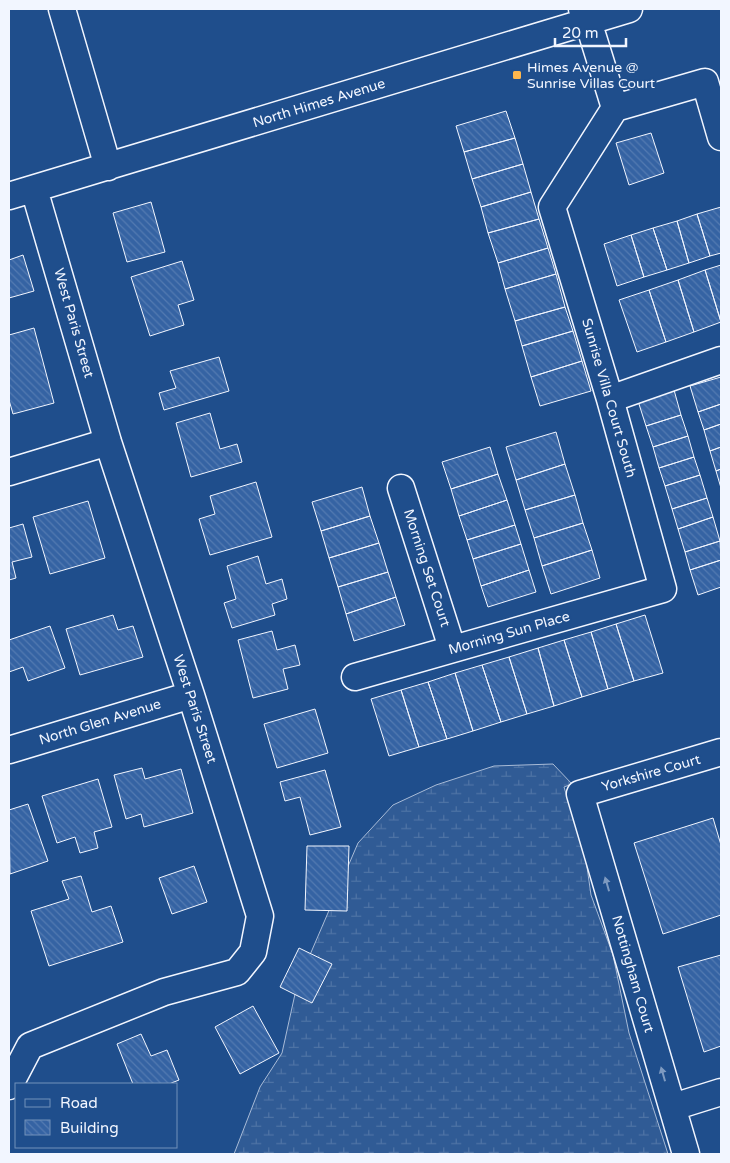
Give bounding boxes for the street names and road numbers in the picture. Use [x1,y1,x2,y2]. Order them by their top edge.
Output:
street label: North Himes Avenue [251,75,387,131]
street label: West Paris Street [50,266,98,380]
street label: Sunrise Villa Court South [578,317,640,479]
street label: Morning Set Court [400,507,454,630]
street label: Morning Sun Place [446,608,572,658]
street label: West Paris Street [169,653,221,766]
street label: North Glen Avenue [37,695,163,749]
street label: Yorkshire Court [600,751,703,795]
street label: Nottingham Court [608,913,658,1035]

